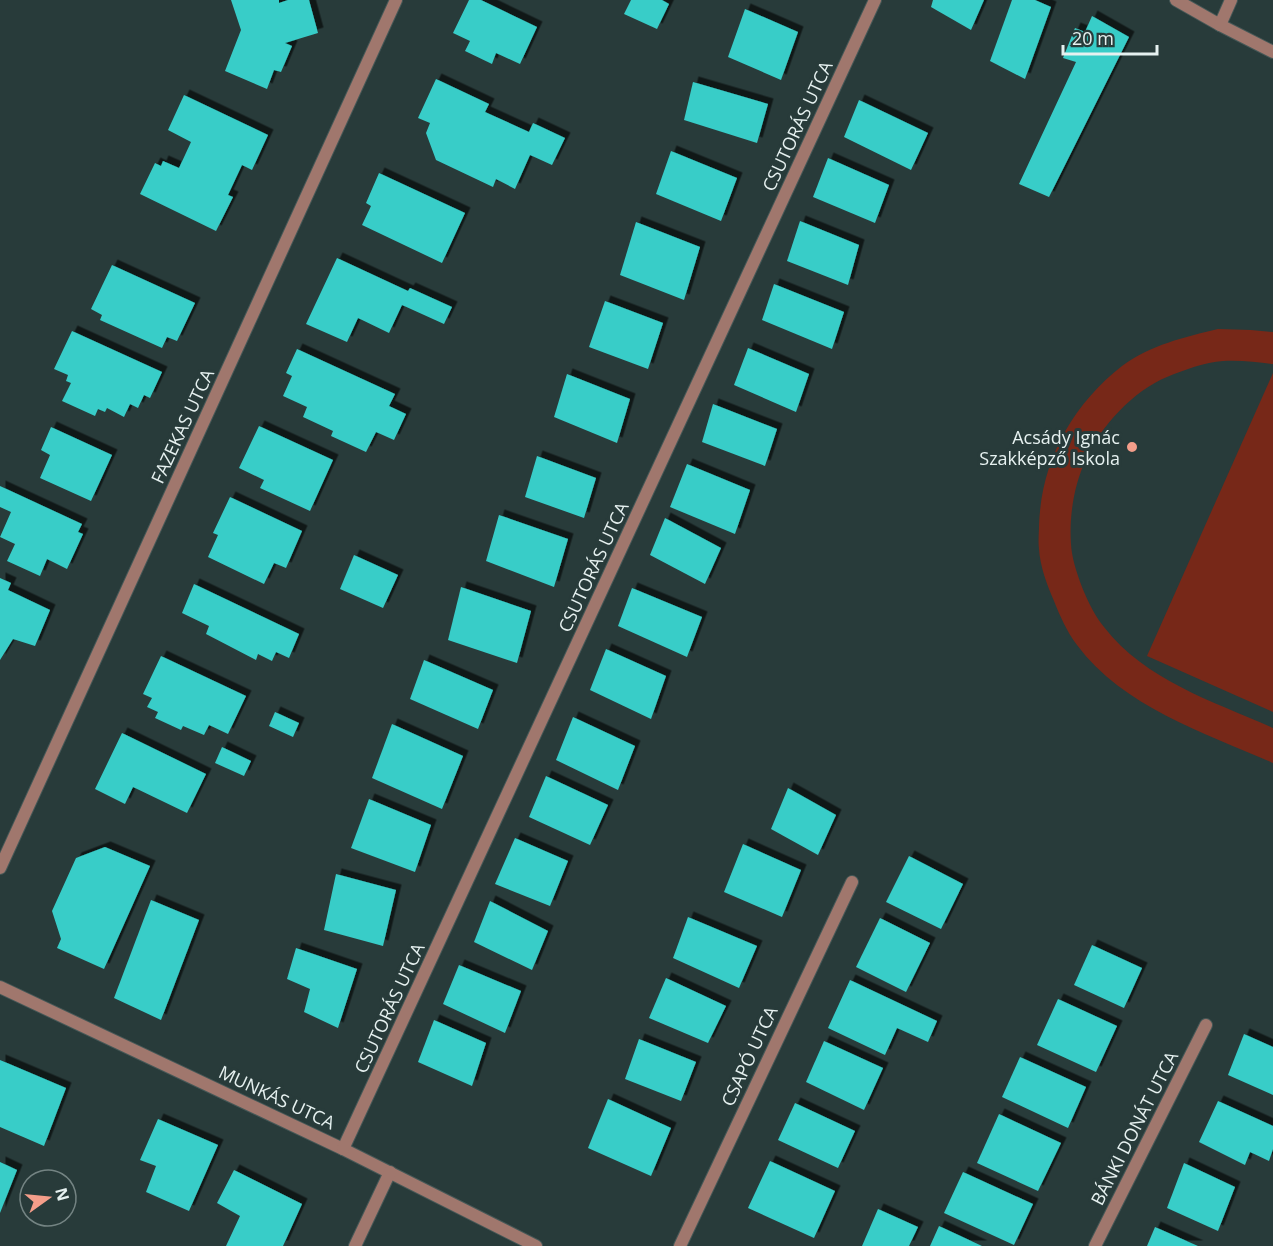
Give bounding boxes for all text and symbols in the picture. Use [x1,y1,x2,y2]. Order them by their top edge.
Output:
scale bar [1063,18,1158,56]
text: 20 m [1072,26,1114,50]
street label: CSUTORÁS UTCA [756,56,838,195]
street label: FAZEKAS UTCA [145,364,219,487]
place label: Acsády Ignác Szakképző Iskola [979,425,1120,470]
marker: Acsády Ignác Szakképző Iskola [1125,440,1139,454]
street label: CSUTORÁS UTCA [552,497,634,636]
street label: CSUTORÁS UTCA [348,938,430,1077]
street label: CSAPÓ UTCA [715,1001,783,1110]
street label: BÁNKI DONÁT UTCA [1085,1046,1183,1209]
street label: MUNKÁS UTCA [215,1060,340,1135]
north arrow [18,1168,78,1228]
text: N [50,1185,75,1203]

